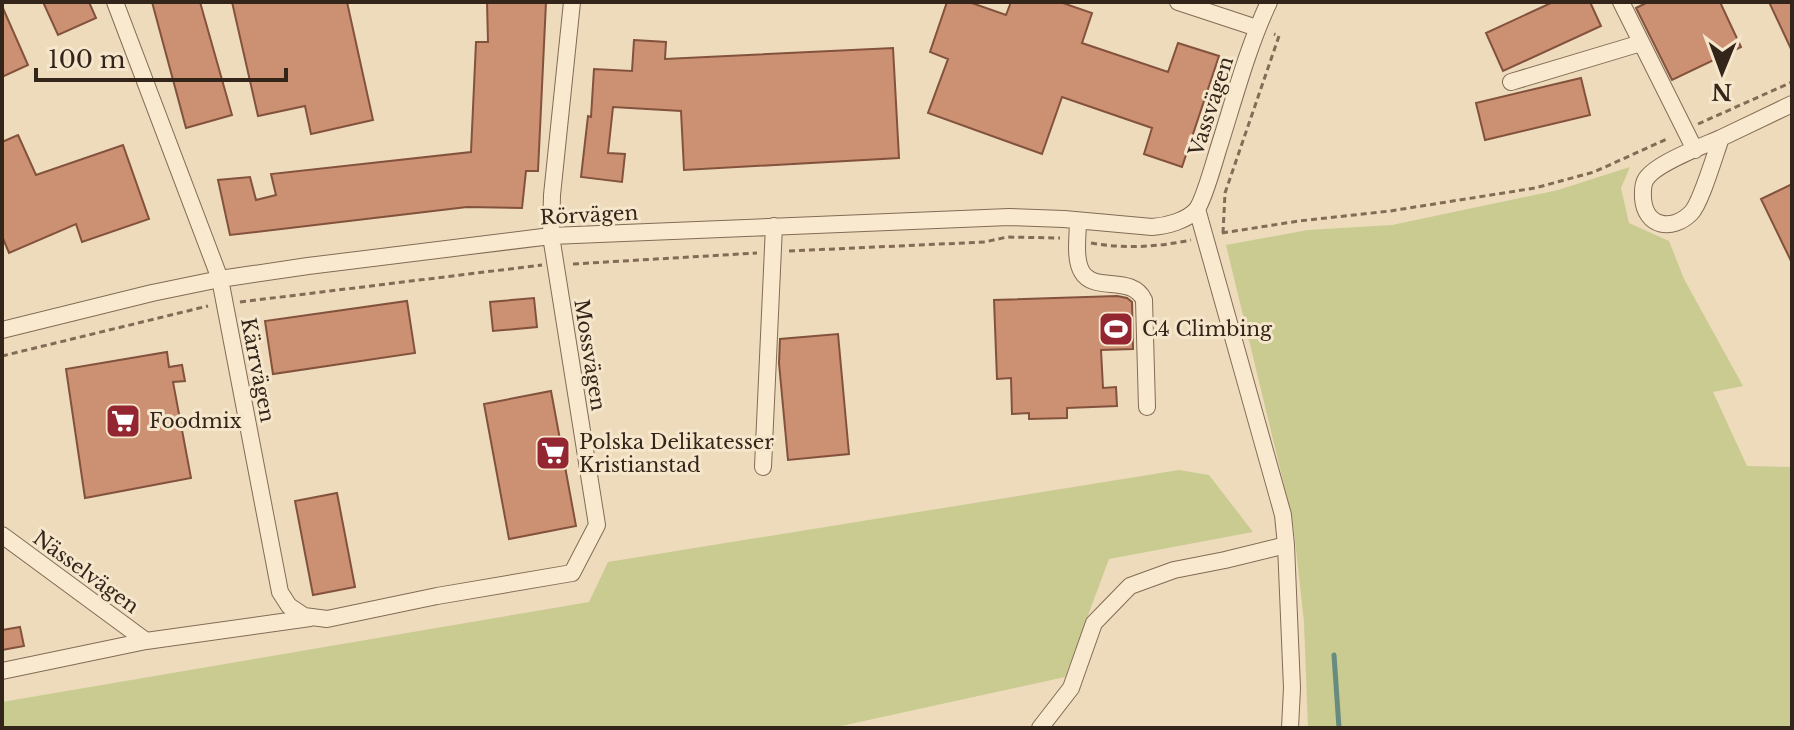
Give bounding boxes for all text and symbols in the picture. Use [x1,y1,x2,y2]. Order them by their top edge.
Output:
scale bar [36,32,286,82]
north arrow [1682,32,1762,112]
text: 100 m [48,45,126,74]
street label: Vassvägen [1183,53,1238,160]
text: N [1711,78,1732,105]
street label: Rörvägen [539,200,639,230]
street label: Mossvägen [569,298,611,413]
sports icon: C4 Climbing [1097,310,1135,348]
street label: Kärrvägen [236,316,280,424]
place label: C4 Climbing [1142,317,1273,341]
supermarket icon: Foodmix [104,402,142,440]
place label: Foodmix [149,409,242,433]
place label: Polska Delikatesser Kristianstad [579,430,774,477]
supermarket icon: Polska Delikatesser Kristianstad [534,434,572,472]
street label: Nässelvägen [29,526,144,618]

